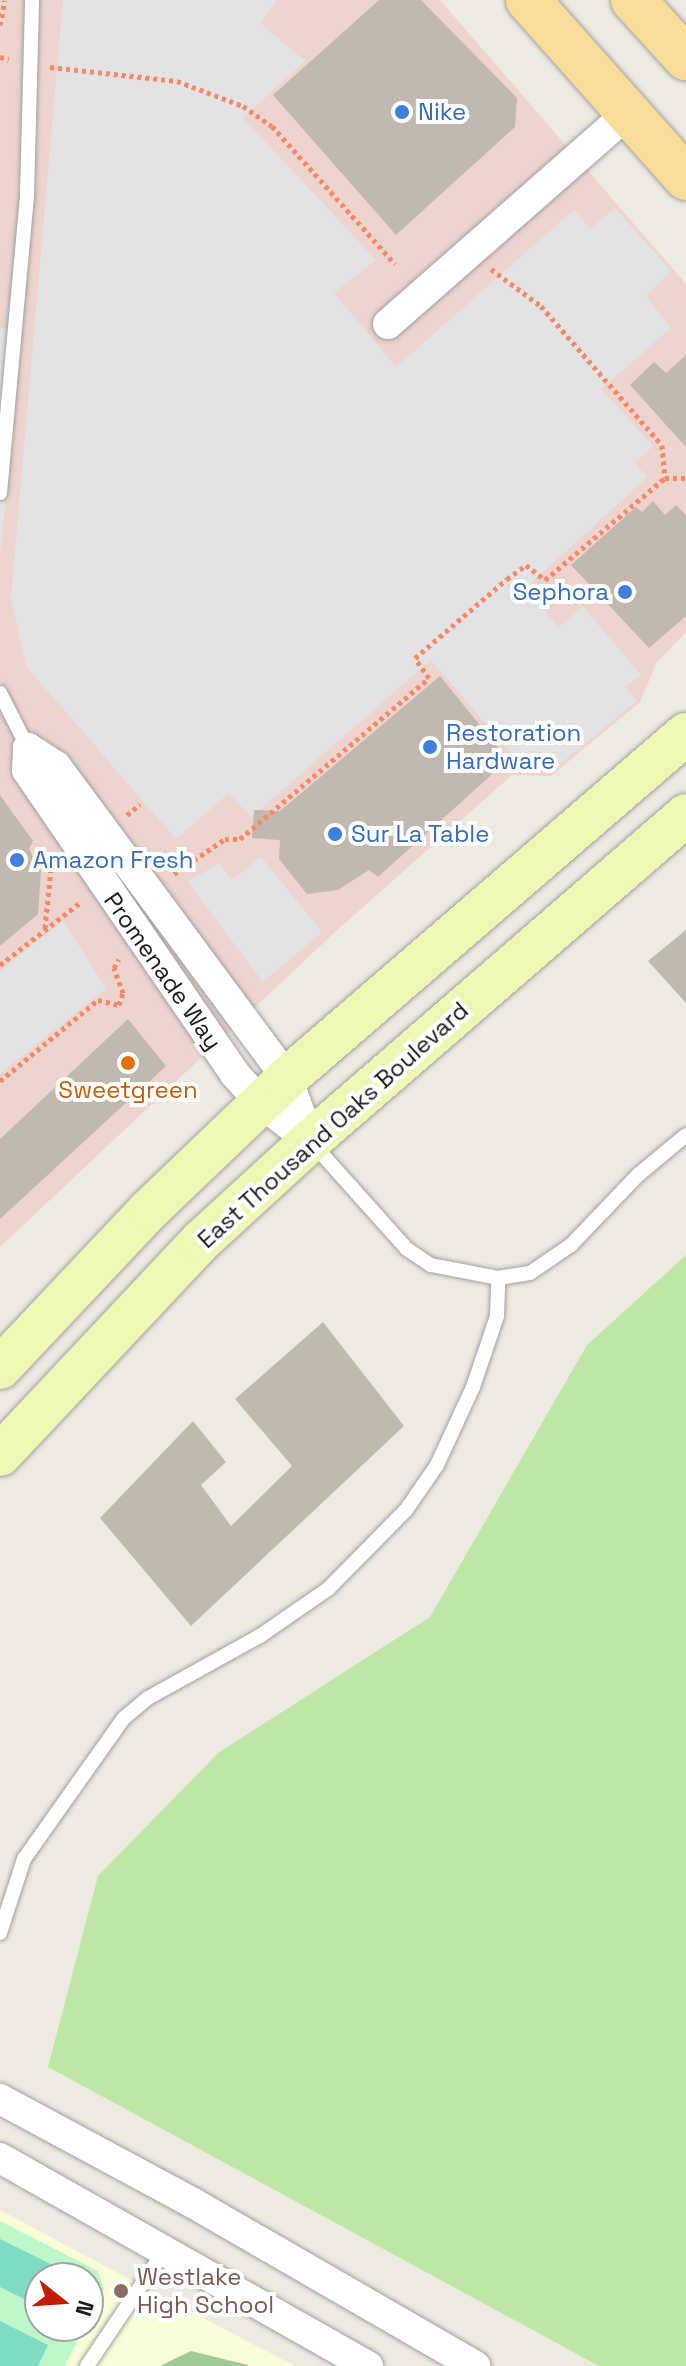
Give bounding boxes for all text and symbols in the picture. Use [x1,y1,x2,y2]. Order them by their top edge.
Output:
place label: Nike [418,98,466,126]
marker: Nike [393,103,411,121]
place label: Sephora [513,578,609,606]
marker: Sephora [616,583,634,601]
place label: Restoration Hardware [446,719,581,775]
marker: Restoration Hardware [421,738,439,756]
place label: Sur La Table [351,820,490,848]
marker: Sur La Table [326,825,344,843]
place label: Amazon Fresh [33,846,193,874]
marker: Amazon Fresh [8,851,26,869]
street label: Promenade Way [98,887,228,1055]
street label: East Thousand Oaks Boulevard [192,996,474,1254]
marker: Sweetgreen [119,1054,137,1072]
place label: Sweetgreen [58,1076,198,1104]
north arrow [24,2262,104,2342]
place label: Westlake High School [137,2263,274,2319]
marker: Westlake High School [112,2282,130,2300]
text: N [69,2297,101,2320]

